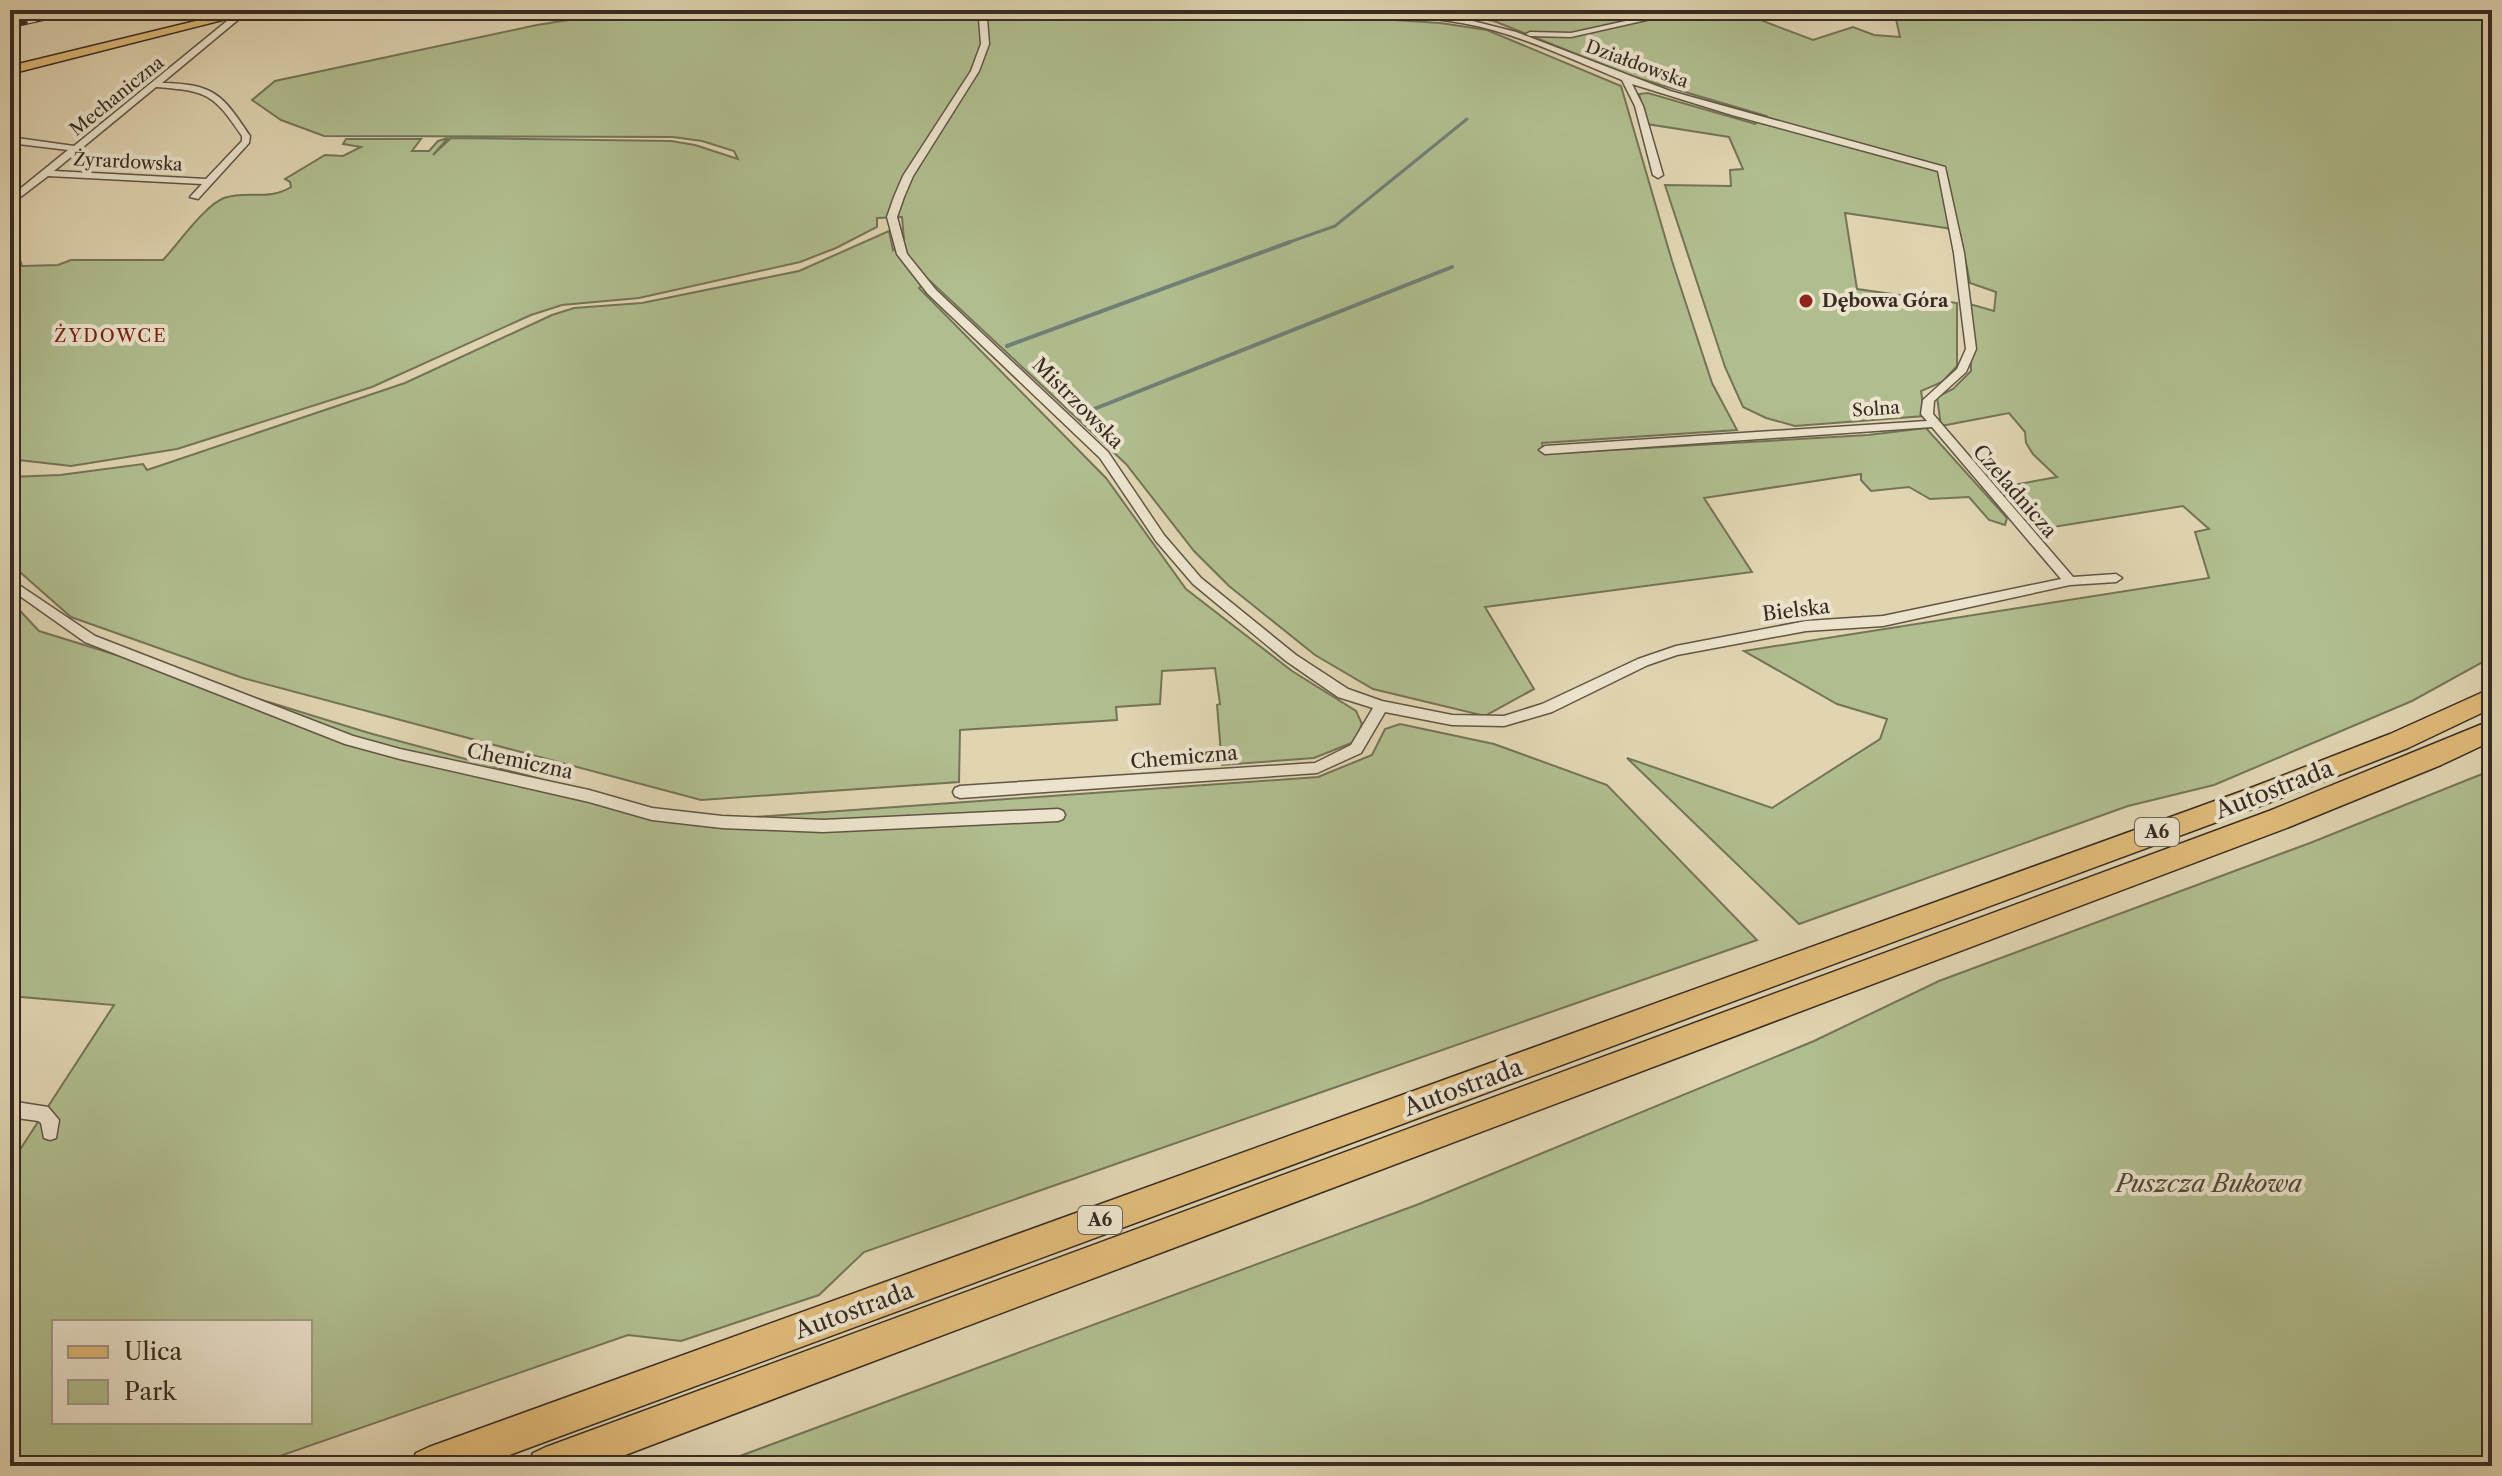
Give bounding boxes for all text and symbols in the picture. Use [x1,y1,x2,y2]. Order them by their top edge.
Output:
street label: Działdowska [1583,35,1692,93]
street label: Mechaniczna [66,51,169,141]
street label: Żyrardowska [73,147,184,176]
place label: Dębowa Góra [1822,290,1949,312]
marker: Dębowa Góra [1797,292,1815,310]
district label: ŻYDOWCE [54,324,168,347]
street label: Mistrzowska [1027,352,1129,454]
street label: Solna [1851,396,1901,422]
street label: Czeladnicza [1968,440,2062,543]
street label: Bielska [1761,594,1831,626]
street label: Chemiczna [465,738,576,784]
street label: Chemiczna [1129,740,1239,774]
street label: Autostrada [2210,753,2337,825]
road number: A6 [2135,818,2179,846]
street label: Autostrada [1399,1052,1527,1122]
park label: Puszcza Bukowa [2114,1169,2302,1198]
road number: A6 [1078,1206,1122,1234]
street label: Autostrada [790,1275,918,1345]
legend [52,1320,312,1424]
text: Ulica [124,1337,183,1366]
text: Park [124,1377,177,1406]

